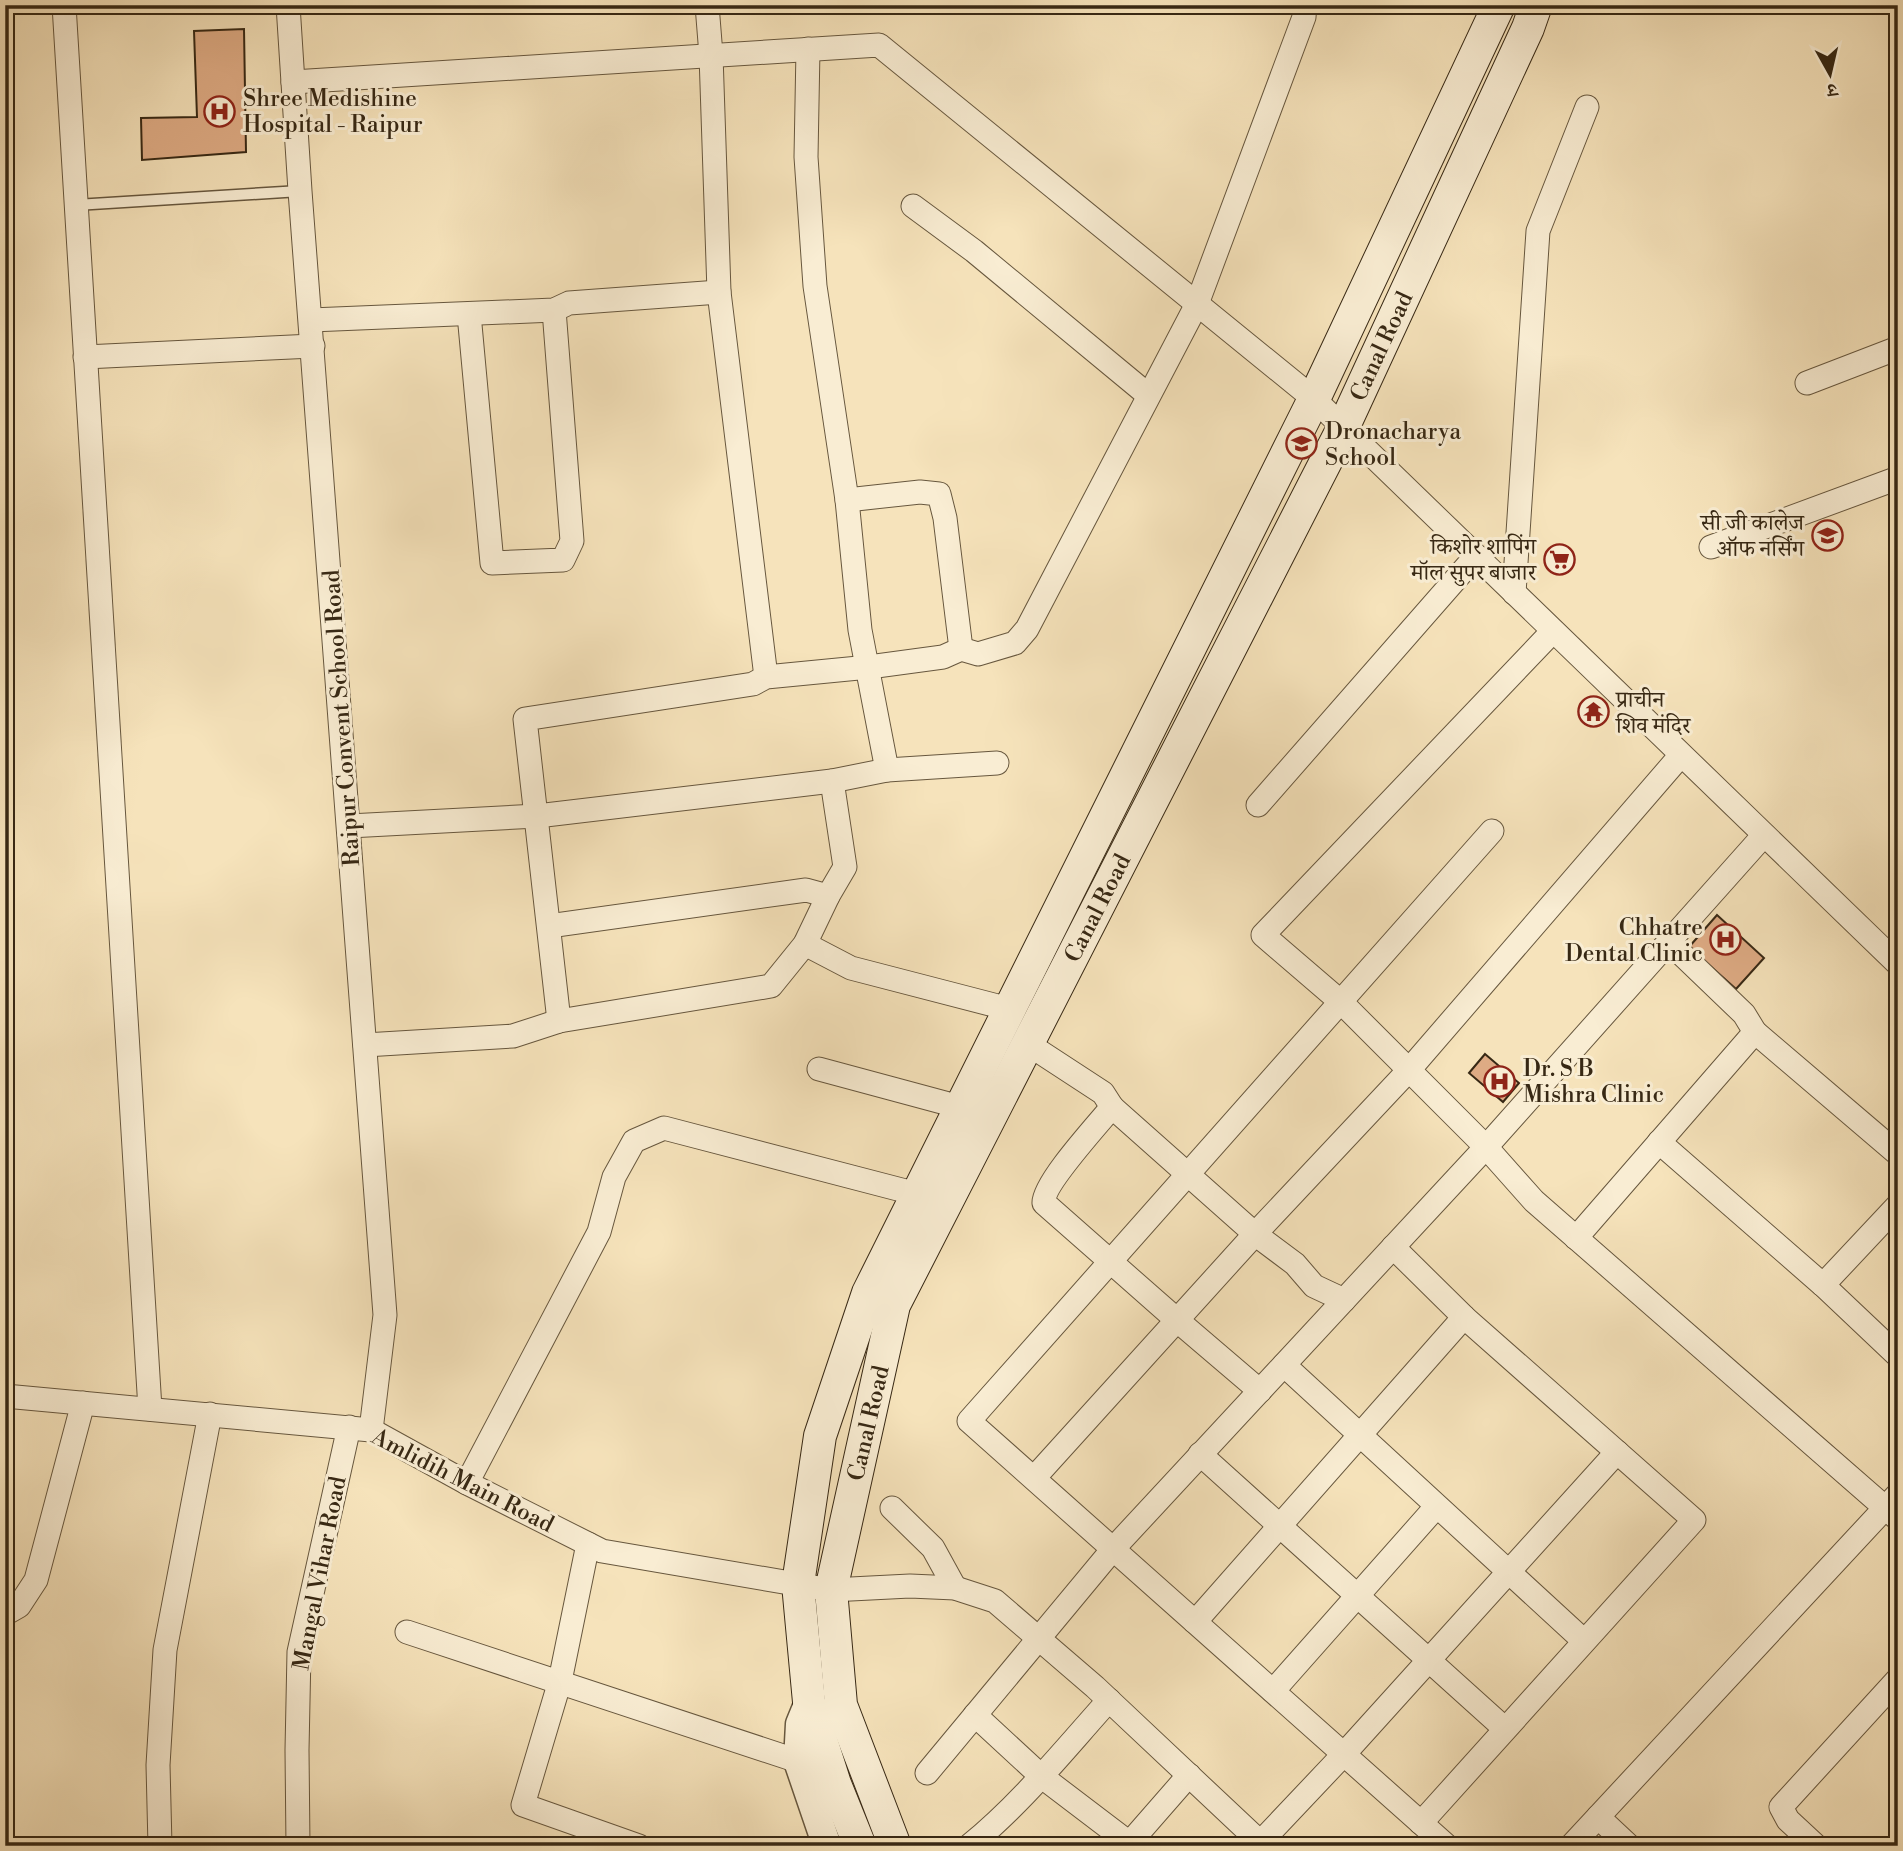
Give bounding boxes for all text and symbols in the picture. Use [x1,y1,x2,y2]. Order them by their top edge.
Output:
north arrow [1794,38,1864,108]
text: उ [1824,77,1841,103]
place label: Shree Medishine Hospital - Raipur [243,85,423,139]
hospital icon: Shree Medishine Hospital - Raipur [203,94,237,128]
street label: Canal Road [1344,287,1419,406]
place label: Dronacharya School [1325,418,1461,472]
school or university icon: Dronacharya School [1285,427,1319,461]
place label: सी जी कालेज ऑफ नर्सिंग [1699,509,1806,563]
school or university icon: सी जी कालेज ऑफ नर्सिंग [1810,518,1844,552]
place label: किशोर शापिंग मॉल सुपर बाजार [1410,533,1537,587]
supermarket icon: किशोर शापिंग मॉल सुपर बाजार [1542,542,1576,576]
street label: Raipur Convent School Road [318,569,366,867]
place label: प्राचीन शिव मंदिर [1615,686,1692,740]
temple icon: प्राचीन शिव मंदिर [1576,695,1610,729]
street label: Canal Road [1059,850,1137,967]
place label: Chhatre Dental Clinic [1565,914,1703,968]
hospital icon: Chhatre Dental Clinic [1709,923,1743,957]
place label: Dr. S B Mishra Clinic [1523,1055,1664,1109]
hospital icon: Dr. S B Mishra Clinic [1483,1064,1517,1098]
street label: Canal Road [842,1363,896,1484]
street label: Amlidih Main Road [366,1422,558,1539]
street label: Mangal Vihar Road [287,1474,353,1672]

